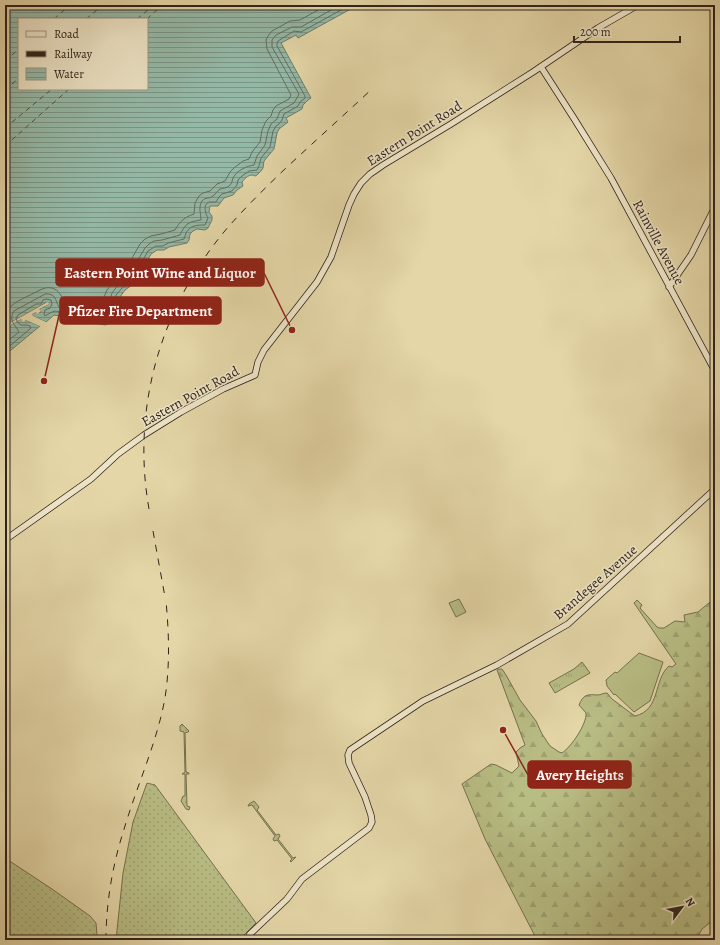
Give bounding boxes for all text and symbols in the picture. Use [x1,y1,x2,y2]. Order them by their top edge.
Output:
legend [18,18,148,90]
scale bar [574,18,680,44]
text: 200 m [580,24,611,40]
text: Road [54,26,80,42]
text: Railway [54,46,93,62]
text: Water [53,66,84,82]
street label: Eastern Point Road [363,96,466,170]
street label: Rainville Avenue [628,196,689,288]
callout: Eastern Point Wine and Liquor [56,259,264,286]
text: Eastern Point Wine and Liquor [64,263,256,283]
callout: Pfizer Fire Department [60,297,221,324]
text: Pfizer Fire Department [68,301,212,321]
street label: Eastern Point Road [138,361,243,431]
street label: Brandegee Avenue [549,541,641,624]
callout: Avery Heights [528,761,631,788]
text: Avery Heights [535,765,624,785]
north arrow [662,887,702,927]
text: N [682,895,699,909]

